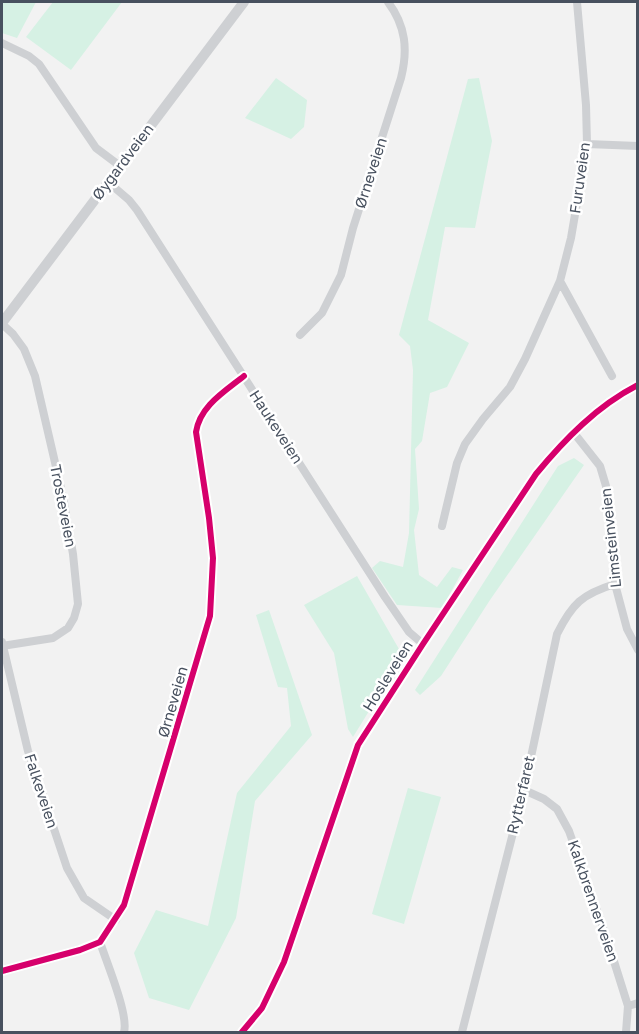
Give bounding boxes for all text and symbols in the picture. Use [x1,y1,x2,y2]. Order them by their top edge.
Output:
street label: Øygardveien [88,120,157,203]
street label: Ørneveien [350,135,390,210]
street label: Furuveien [565,141,593,215]
street label: Haukeveien [246,386,307,467]
street label: Trosteveien [47,463,81,549]
street label: Limsteinveien [596,487,624,589]
street label: Hosleveien [358,637,416,714]
street label: Ørneveien [153,664,191,739]
street label: Falkeveien [21,751,62,830]
street label: Rytterfaret [502,754,538,836]
street label: Kalkbrennerveien [565,837,623,964]

